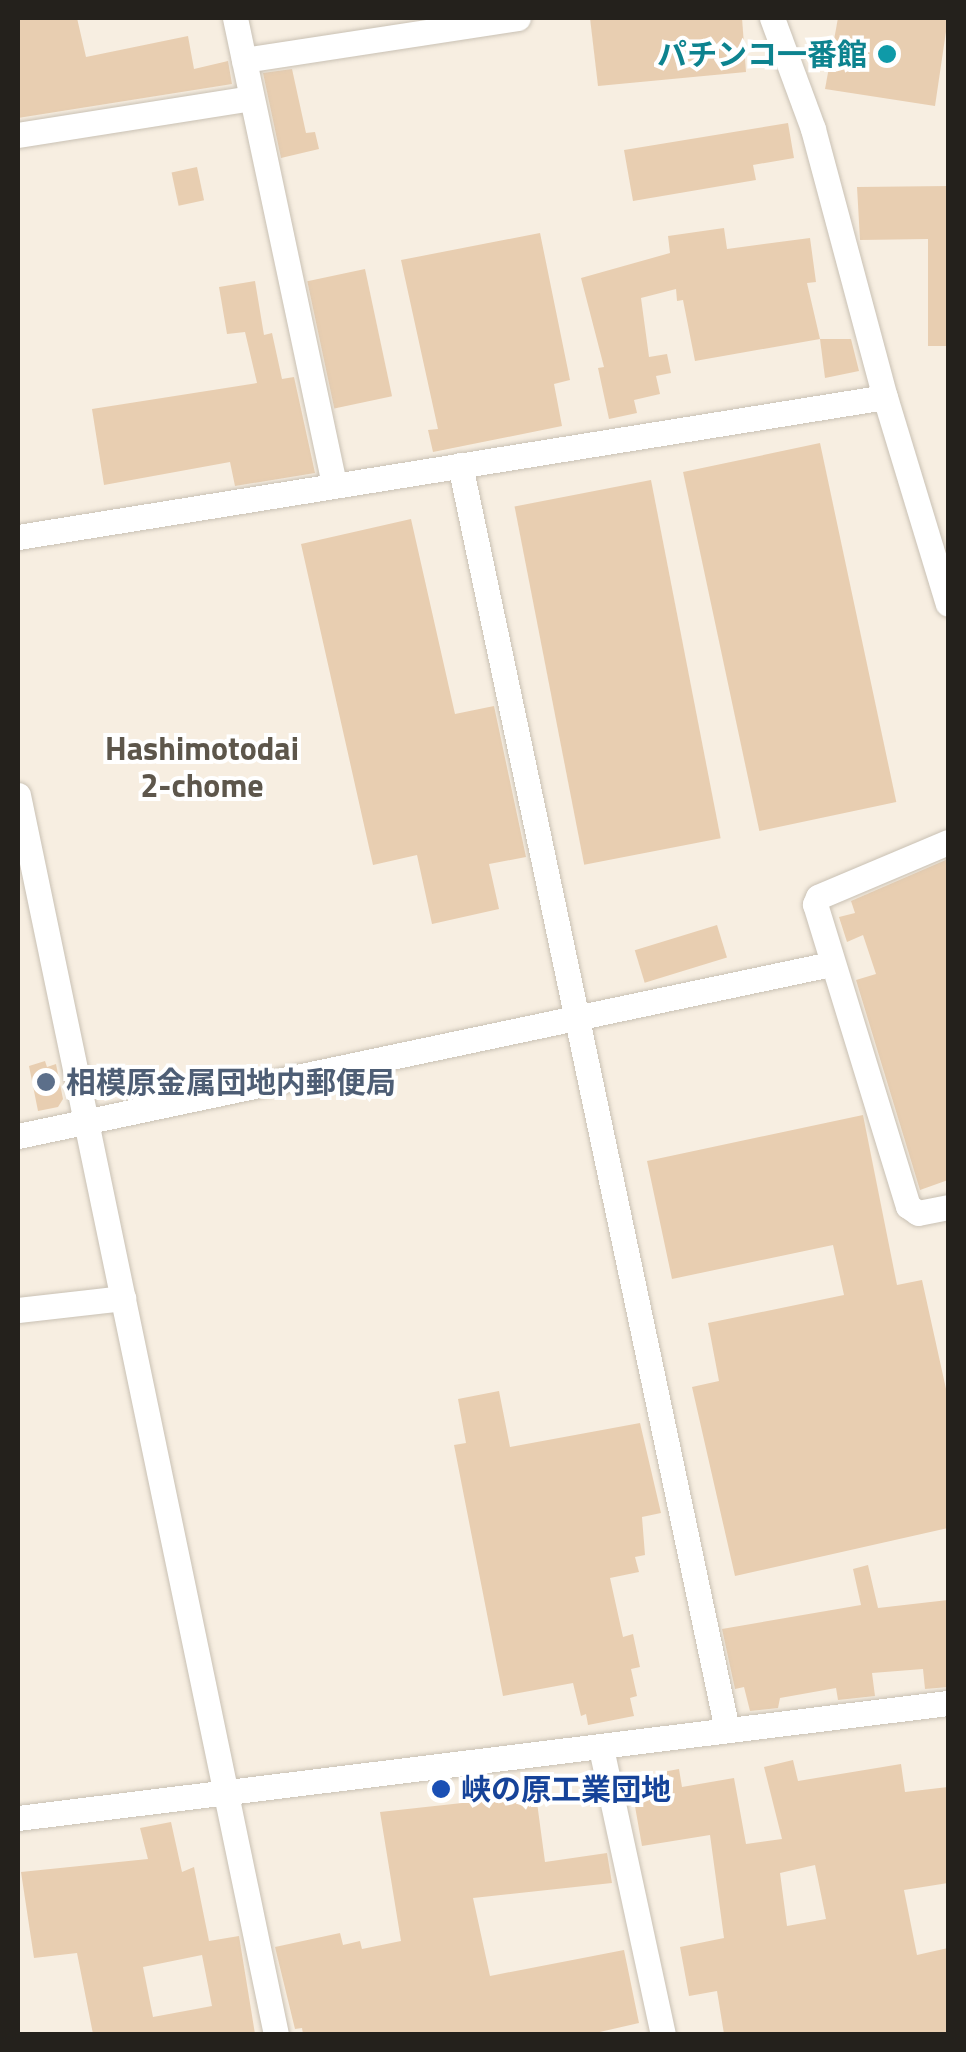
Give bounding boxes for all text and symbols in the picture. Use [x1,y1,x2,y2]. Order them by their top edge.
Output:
place label: パチンコ一番館 [657,36,867,72]
marker: パチンコ一番館 [876,43,898,65]
district label: Hashimotodai 2-chome [105,730,299,805]
place label: 相模原金属団地内郵便局 [66,1064,396,1100]
marker: 相模原金属団地内郵便局 [35,1071,57,1093]
place label: 峡の原工業団地 [461,1771,671,1807]
marker: 峡の原工業団地 [430,1778,452,1800]

